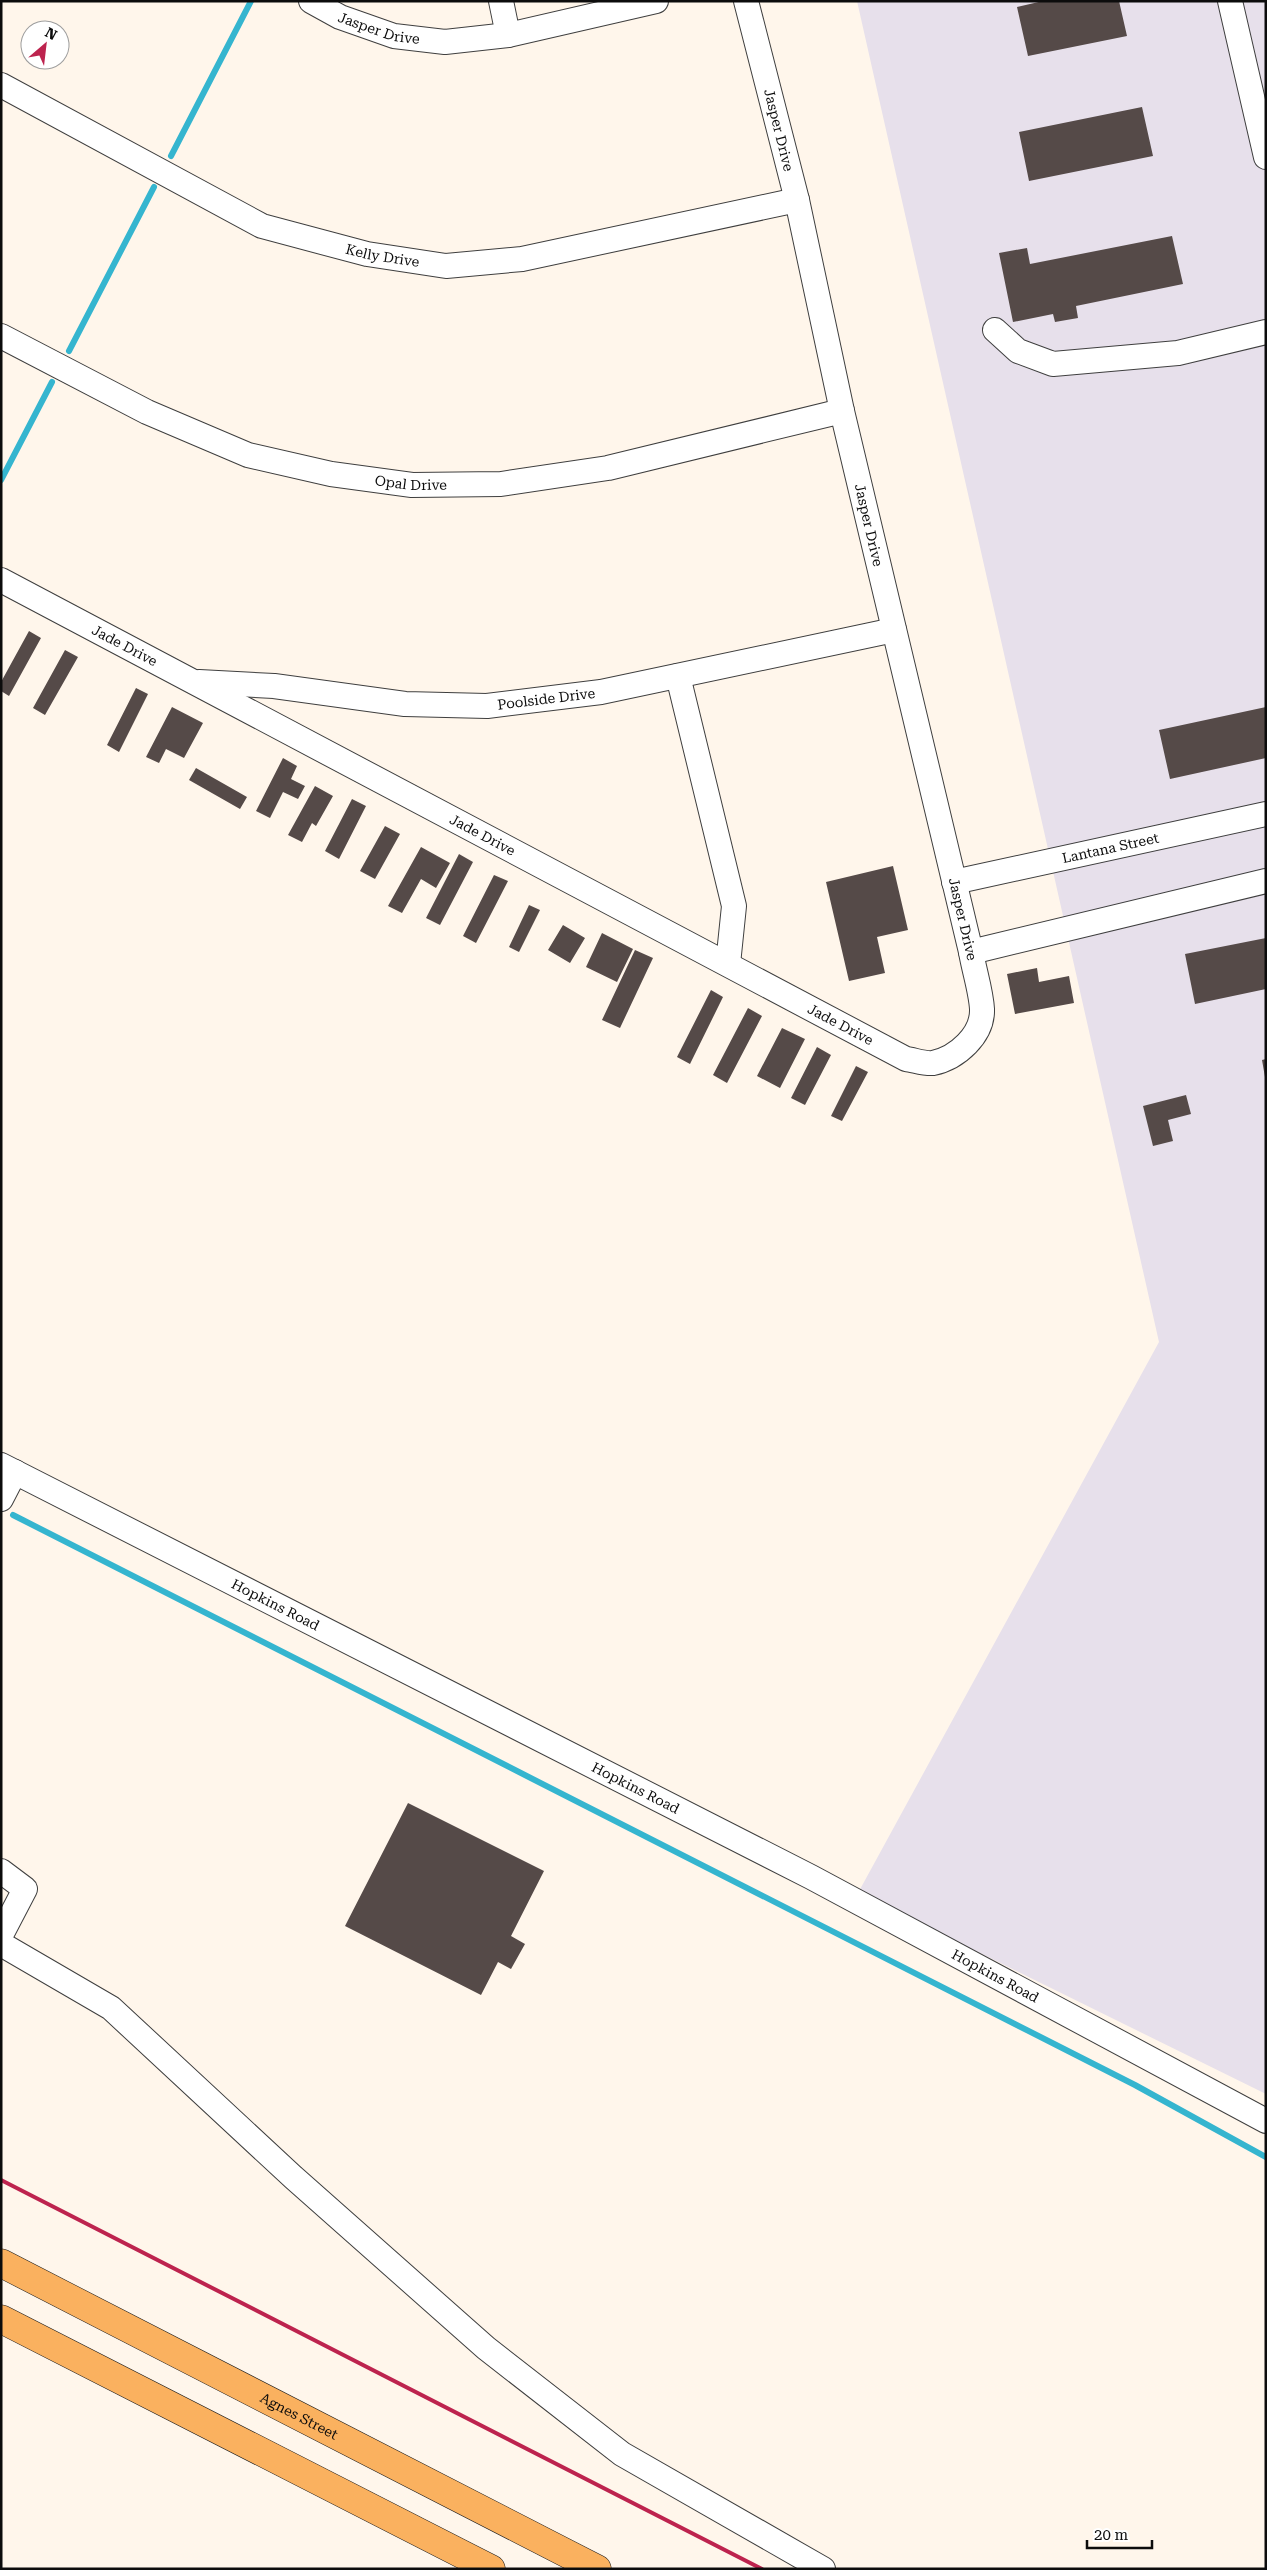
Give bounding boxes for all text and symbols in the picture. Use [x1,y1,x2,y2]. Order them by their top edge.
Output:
street label: Jasper Drive [336,9,421,47]
north arrow [20,20,70,70]
text: N [43,24,60,43]
street label: Jasper Drive [761,87,797,173]
street label: Kelly Drive [344,241,421,270]
street label: Opal Drive [374,472,447,493]
street label: Jasper Drive [852,482,886,568]
street label: Jade Drive [89,622,160,670]
street label: Poolside Drive [496,685,596,713]
street label: Jade Drive [447,811,518,859]
street label: Lantana Street [1060,830,1160,866]
street label: Jasper Drive [946,876,980,962]
street label: Jade Drive [805,1001,876,1048]
street label: Hopkins Road [229,1576,322,1634]
street label: Hopkins Road [589,1759,682,1817]
street label: Hopkins Road [949,1946,1042,2006]
street label: Agnes Street [258,2389,340,2443]
scale bar [1087,2518,1152,2550]
text: 20 m [1094,2526,1129,2544]

